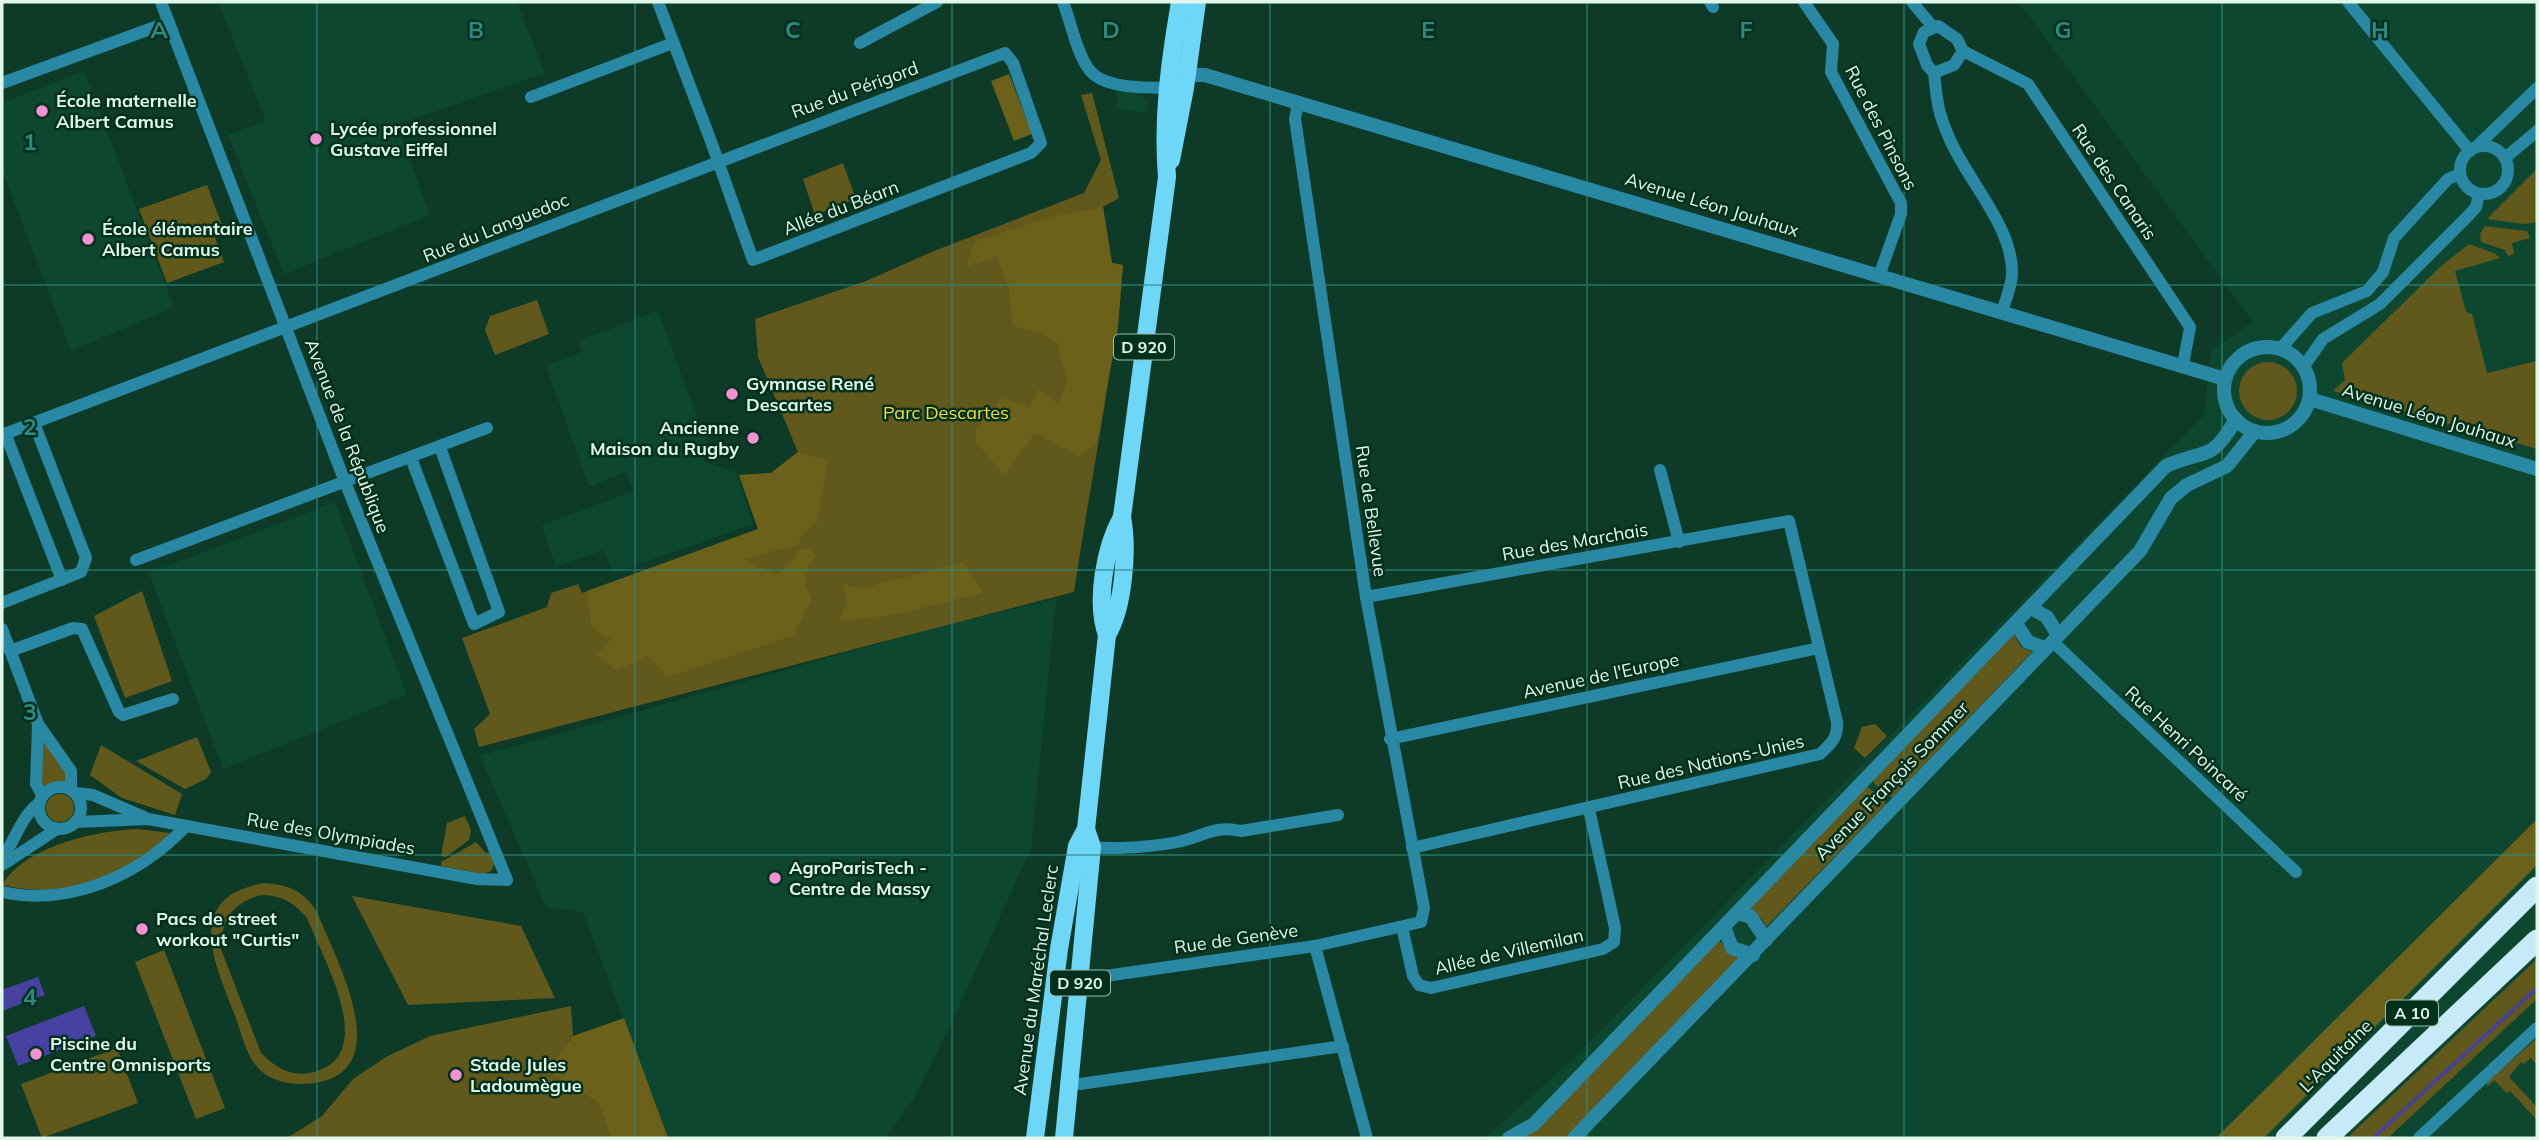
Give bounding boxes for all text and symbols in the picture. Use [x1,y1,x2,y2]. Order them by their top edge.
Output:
text: A [150,15,168,44]
text: B [468,15,484,44]
text: C [785,15,801,44]
text: D [1102,15,1120,44]
text: E [1421,15,1435,44]
text: F [1739,15,1753,44]
text: G [2054,15,2072,44]
text: H [2371,15,2389,44]
street label: Rue du Périgord [788,56,921,123]
street label: Rue des Pinsons [1840,62,1923,194]
place label: École maternelle Albert Camus [56,89,197,133]
marker: École maternelle Albert Camus [34,103,50,119]
place label: Lycée professionnel Gustave Eiffel [330,117,497,161]
street label: Rue des Canaris [2067,119,2162,244]
text: 1 [23,127,37,156]
marker: Lycée professionnel Gustave Eiffel [308,131,324,147]
street label: Avenue Léon Jouhaux [1623,167,1802,242]
street label: Allée du Béarn [780,175,902,240]
street label: Rue du Languedoc [419,188,572,267]
place label: École élémentaire Albert Camus [102,217,253,261]
marker: École élémentaire Albert Camus [80,231,96,247]
road number: D 920 [1114,334,1174,360]
street label: Avenue de la République [300,336,395,536]
place label: Gymnase René Descartes [746,372,874,416]
street label: Avenue Léon Jouhaux [2340,378,2519,453]
marker: Gymnase René Descartes [724,386,740,402]
park label: Parc Descartes [883,401,1009,424]
text: 2 [23,412,37,441]
place label: Ancienne Maison du Rugby [590,416,739,460]
marker: Ancienne Maison du Rugby [745,430,761,446]
street label: Rue de Bellevue [1351,444,1392,578]
street label: Rue des Marchais [1500,517,1650,566]
street label: Avenue de l'Europe [1521,648,1681,703]
street label: Rue Henri Poincaré [2120,681,2252,806]
street label: Avenue François Sommer [1810,696,1974,865]
text: 3 [23,697,37,726]
street label: Rue des Nations-Unies [1615,729,1806,794]
street label: Rue des Olympiades [245,807,417,860]
place label: AgroParisTech - Centre de Massy [789,856,931,900]
street label: Avenue du Maréchal Leclerc [1008,863,1063,1097]
marker: AgroParisTech - Centre de Massy [767,870,783,886]
place label: Pacs de street workout "Curtis" [156,907,299,951]
street label: Rue de Genève [1172,918,1299,959]
marker: Pacs de street workout "Curtis" [134,921,150,937]
street label: Allée de Villemilan [1432,923,1586,980]
road number: D 920 [1050,970,1110,995]
text: 4 [23,982,37,1011]
road number: A 10 [2386,1001,2438,1026]
street label: L'Aquitaine [2294,1014,2377,1097]
place label: Piscine du Centre Omnisports [50,1032,211,1076]
marker: Piscine du Centre Omnisports [28,1046,44,1062]
place label: Stade Jules Ladoumègue [470,1053,582,1097]
marker: Stade Jules Ladoumègue [448,1067,464,1083]

